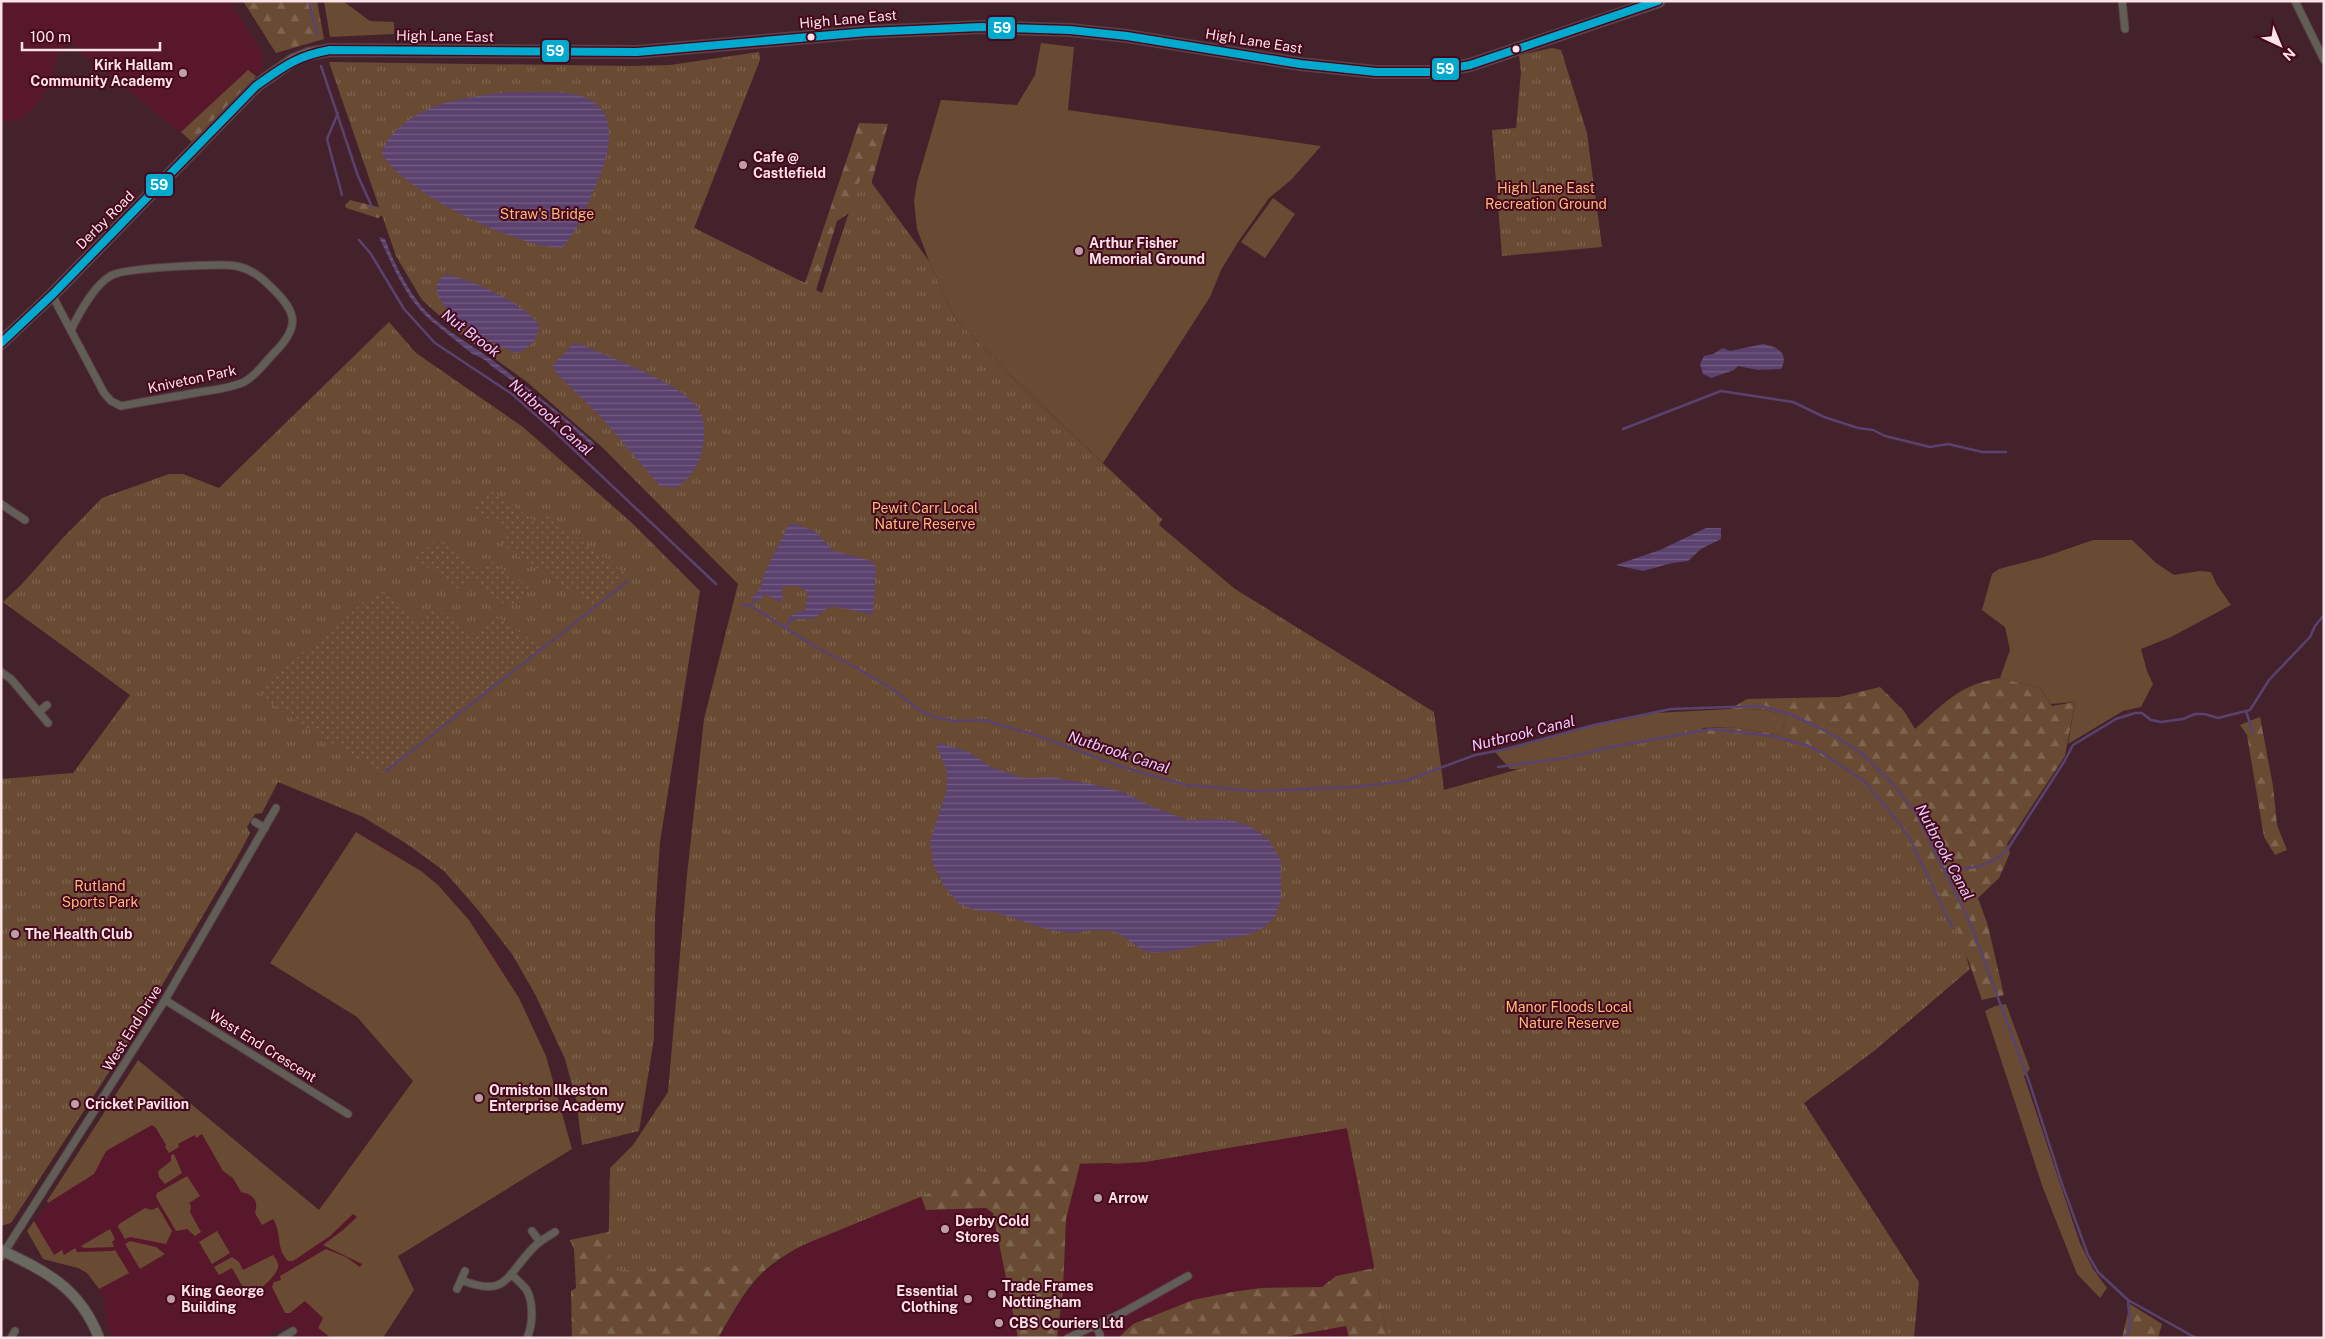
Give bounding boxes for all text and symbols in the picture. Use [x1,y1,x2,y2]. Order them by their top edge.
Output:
street label: High Lane East [799,7,897,31]
line badge: 59 [987,16,1016,40]
scale bar [22,20,160,52]
text: 59 [993,20,1011,36]
north arrow [2255,20,2305,70]
street label: High Lane East [1204,25,1304,57]
street label: High Lane East [396,27,494,45]
text: 100 m [30,28,71,45]
unlabelled marker [806,32,816,42]
line badge: 59 [541,39,570,63]
text: 59 [546,43,564,59]
unlabelled marker [1511,44,1521,54]
text: N [2280,45,2299,64]
place label: Kirk Hallam Community Academy [30,57,173,89]
line badge: 59 [1431,57,1460,81]
text: 59 [1436,61,1454,77]
marker: Kirk Hallam Community Academy [177,67,189,79]
place label: Cafe @ Castlefield [753,149,826,181]
marker: Cafe @ Castlefield [737,159,749,171]
line badge: 59 [145,173,174,197]
text: 59 [150,177,168,193]
park label: High Lane East Recreation Ground [1485,180,1607,212]
street label: Derby Road [73,188,137,252]
park label: Straw's Bridge [500,206,594,222]
place label: Arthur Fisher Memorial Ground [1089,235,1205,267]
marker: Arthur Fisher Memorial Ground [1073,245,1085,257]
water label: Nut Brook [439,306,504,361]
street label: Kniveton Park [146,362,238,396]
water label: Nutbrook Canal [506,375,596,459]
park label: Pewit Carr Local Nature Reserve [872,500,978,532]
water label: Nutbrook Canal [1470,712,1576,754]
water label: Nutbrook Canal [1066,728,1172,776]
water label: Nutbrook Canal [1913,801,1977,903]
park label: Rutland Sports Park [62,878,138,910]
place label: The Health Club [25,926,132,942]
marker: The Health Club [9,928,21,940]
street label: West End Drive [99,982,165,1074]
park label: Manor Floods Local Nature Reserve [1505,999,1633,1031]
street label: West End Crescent [206,1007,320,1085]
place label: Ormiston Ilkeston Enterprise Academy [489,1082,624,1114]
marker: Ormiston Ilkeston Enterprise Academy [473,1092,485,1104]
place label: Cricket Pavilion [85,1096,189,1112]
marker: Cricket Pavilion [69,1098,81,1110]
place label: Arrow [1108,1190,1149,1206]
marker: Arrow [1092,1192,1104,1204]
place label: Derby Cold Stores [955,1213,1029,1245]
marker: Derby Cold Stores [939,1223,951,1235]
place label: Trade Frames Nottingham [1002,1278,1094,1310]
place label: King George Building [181,1283,264,1315]
place label: Essential Clothing [896,1283,958,1315]
marker: Trade Frames Nottingham [986,1288,998,1300]
marker: King George Building [165,1293,177,1305]
marker: Essential Clothing [962,1293,974,1305]
place label: CBS Couriers Ltd [1009,1315,1123,1331]
marker: CBS Couriers Ltd [993,1317,1005,1329]

